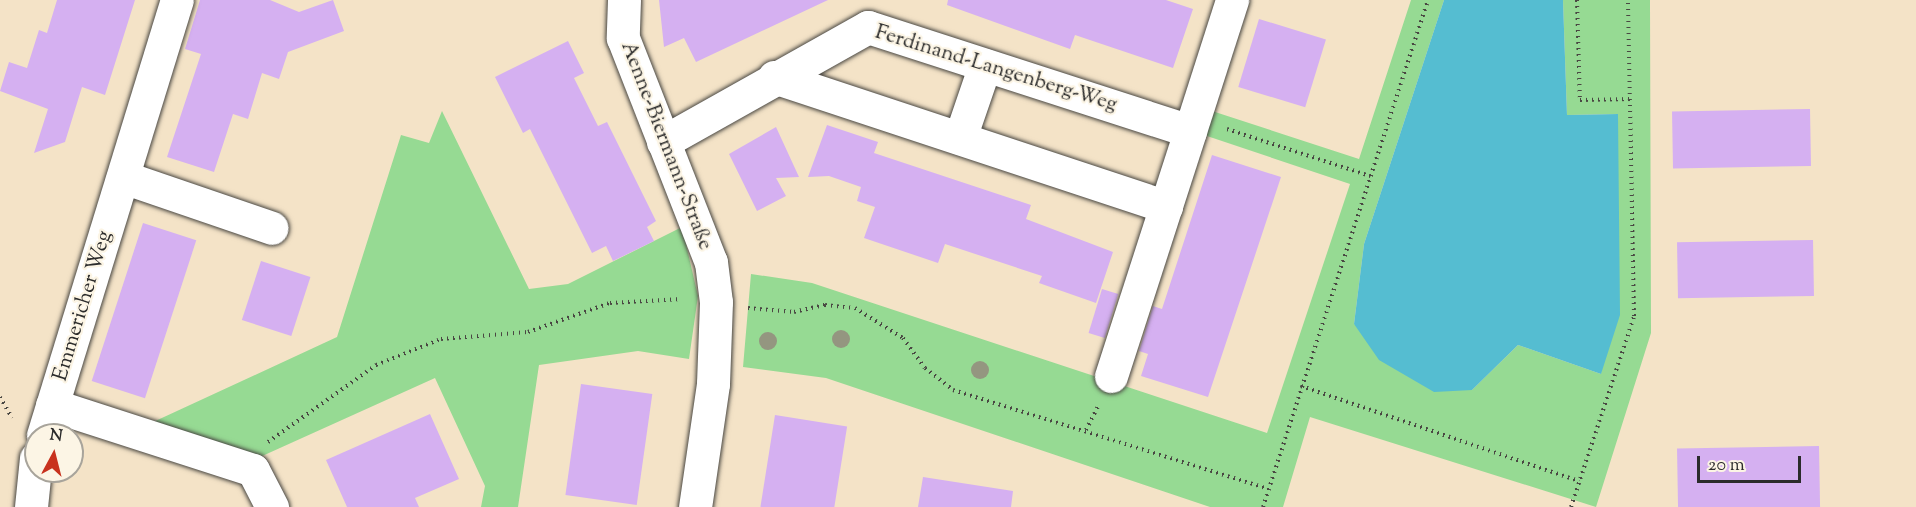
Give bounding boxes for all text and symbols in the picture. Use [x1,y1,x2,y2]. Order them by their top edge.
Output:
street label: Ferdinand-Langenberg-Weg [872,20,1120,118]
street label: Aenne-Biermann-Straße [615,38,717,254]
street label: Emmericher Weg [48,228,118,384]
north arrow [24,423,84,483]
text: N [48,424,64,449]
scale bar [1700,444,1804,482]
text: 20 m [1708,453,1745,479]

